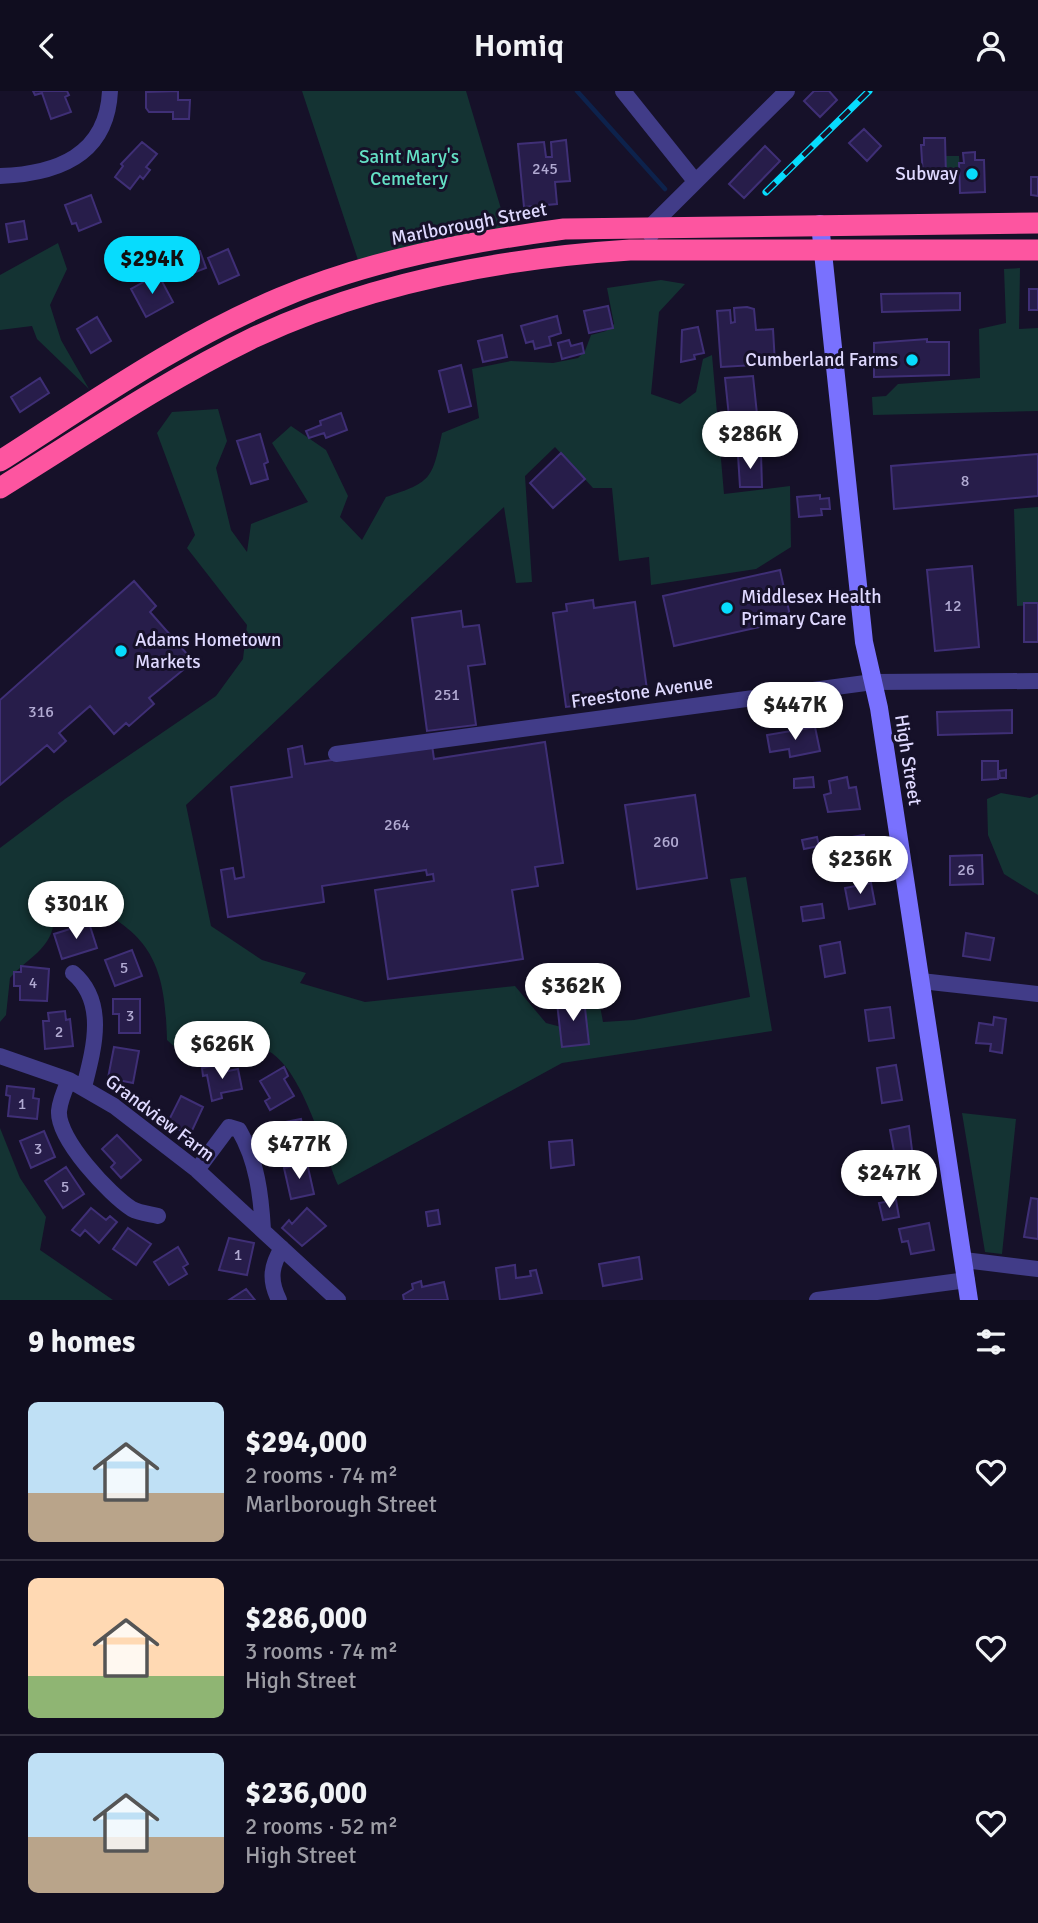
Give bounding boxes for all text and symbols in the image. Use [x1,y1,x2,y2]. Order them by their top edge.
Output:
text: Homiq [474,26,564,65]
icon: back [28,27,66,65]
icon: person [972,27,1010,65]
park label: Saint Mary's Cemetery [359,145,459,191]
house number: 245 [532,159,558,179]
place label: Subway [895,162,958,186]
marker: Subway [964,166,980,182]
street label: Marlborough Street [389,197,549,251]
pin: $294K [103,237,201,296]
text: $294K [120,244,184,273]
place label: Cumberland Farms [745,348,898,372]
marker: Cumberland Farms [904,352,920,368]
pin: $286K [701,411,799,471]
text: $286K [718,419,782,448]
house number: 8 [961,471,969,491]
place label: Middlesex Health Primary Care [741,585,882,631]
house number: 12 [944,596,962,616]
marker: Middlesex Health Primary Care [719,600,735,616]
place label: Adams Hometown Markets [135,628,281,674]
marker: Adams Hometown Markets [113,643,129,659]
street label: Freestone Avenue [569,670,715,714]
pin: $447K [746,683,844,742]
house number: 251 [434,685,460,705]
text: $447K [763,690,827,719]
house number: 316 [28,702,54,722]
street label: High Street [889,713,927,808]
house number: 264 [384,815,410,835]
house number: 260 [653,832,679,852]
pin: $236K [811,837,909,896]
text: $236K [828,844,892,873]
house number: 26 [957,860,975,880]
pin: $301K [27,881,125,941]
text: $301K [44,889,108,918]
house number: 5 [120,958,128,978]
pin: $362K [524,963,622,1023]
text: $362K [541,971,605,1000]
house number: 4 [29,973,38,993]
house number: 3 [126,1006,134,1026]
pin: $626K [173,1021,271,1081]
house number: 2 [55,1022,63,1042]
text: $626K [190,1029,254,1058]
street label: Grandview Farm [100,1069,220,1167]
house number: 1 [18,1094,26,1114]
pin: $477K [250,1121,348,1181]
text: $477K [267,1129,331,1158]
house number: 3 [34,1139,42,1159]
pin: $247K [840,1151,938,1210]
text: $247K [857,1158,921,1187]
house number: 5 [61,1177,69,1197]
house number: 1 [234,1245,242,1265]
icon: filters [972,1323,1010,1361]
text: 9 homes [28,1324,135,1361]
text: $294,000 [245,1424,367,1461]
icon: home [84,1430,168,1514]
icon: heart [972,1453,1010,1491]
text: 2 rooms · 74 m² [245,1461,398,1490]
text: Marlborough Street [245,1490,437,1519]
text: $286,000 [245,1600,367,1637]
icon: home [84,1606,168,1690]
icon: heart [972,1629,1010,1667]
text: 3 rooms · 74 m² [245,1637,398,1666]
text: High Street [245,1666,356,1695]
text: $236,000 [245,1775,367,1812]
icon: home [84,1781,168,1865]
icon: heart [972,1804,1010,1842]
text: 2 rooms · 52 m² [245,1812,398,1841]
text: High Street [245,1841,356,1870]

